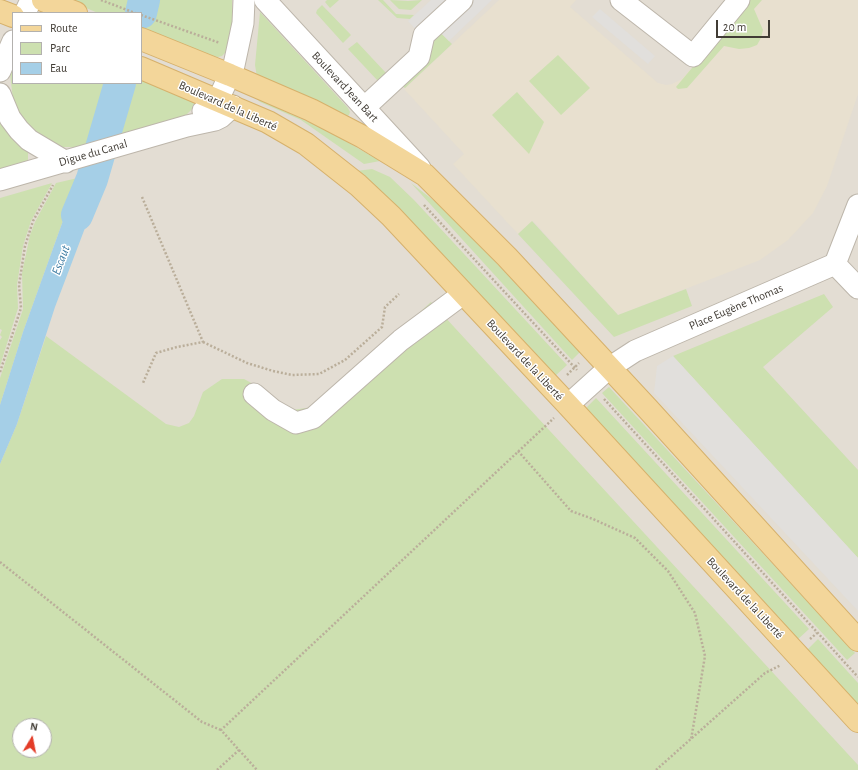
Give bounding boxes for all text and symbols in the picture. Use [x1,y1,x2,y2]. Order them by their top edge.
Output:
legend [12,12,142,84]
scale bar [718,12,772,38]
text: 20 m [723,21,746,33]
text: Route [50,22,77,34]
text: Parc [50,42,70,54]
street label: Boulevard Jean Bart [309,49,381,125]
text: Eau [50,62,67,74]
street label: Boulevard de la Liberté [177,78,279,134]
street label: Digue du Canal [57,136,129,170]
water label: Escaut [48,243,74,277]
street label: Place Eugène Thomas [687,281,785,333]
street label: Boulevard de la Liberté [484,316,566,404]
street label: Boulevard de la Liberté [704,554,786,642]
north arrow [12,718,52,758]
text: N [29,721,39,733]

